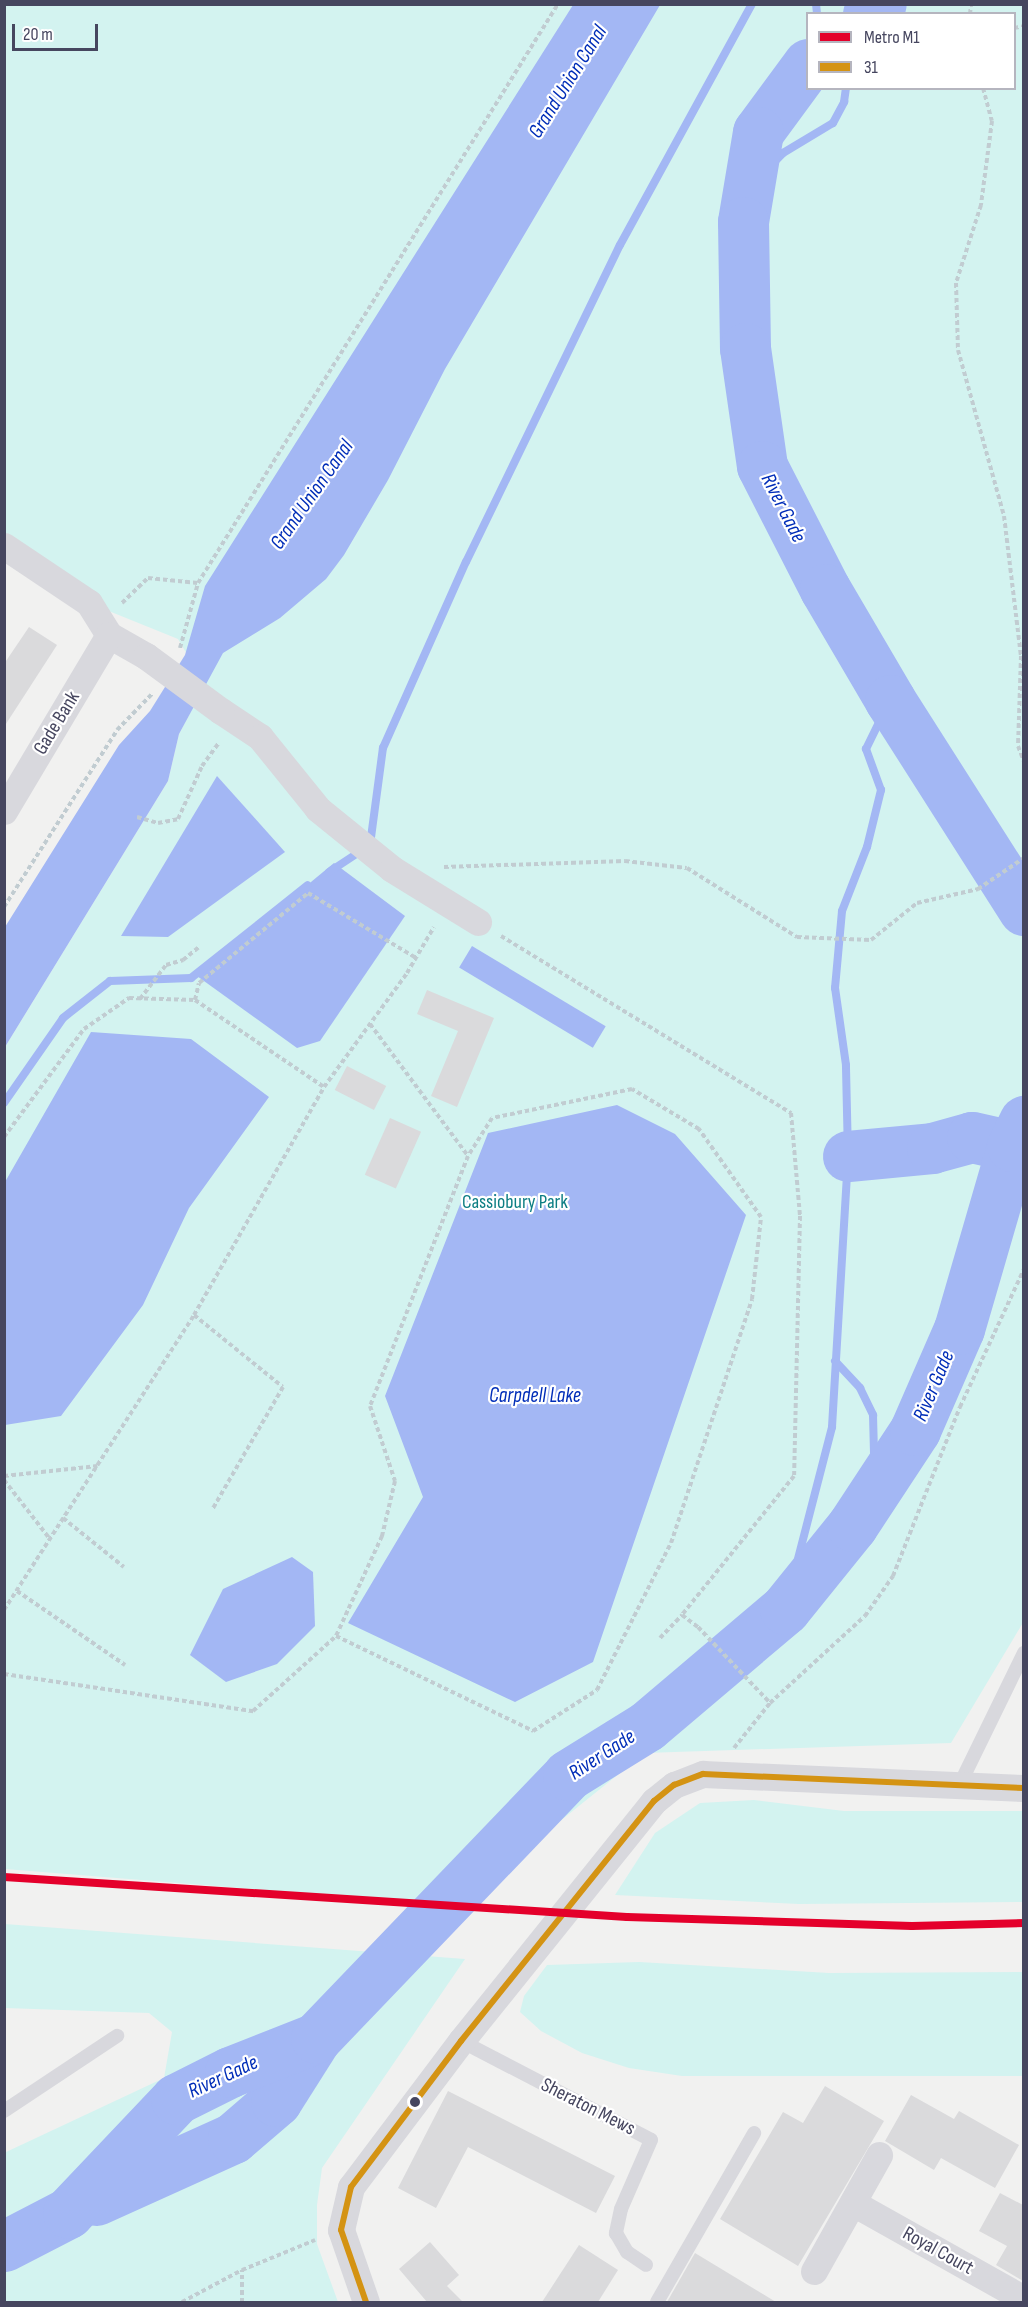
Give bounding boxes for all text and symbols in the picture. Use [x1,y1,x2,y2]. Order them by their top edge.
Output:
scale bar [15,12,100,50]
legend [806,12,1016,90]
water label: Grand Union Canal [523,21,613,143]
text: 20 m [23,24,53,45]
text: Metro M1 [864,27,920,48]
text: 31 [864,57,878,78]
water label: Grand Union Canal [265,435,359,555]
water label: River Gade [755,469,811,547]
street label: Gade Bank [29,687,85,759]
park label: Cassiobury Park [462,1190,568,1214]
water label: River Gade [908,1347,960,1425]
water label: Carpdell Lake [489,1383,581,1409]
water label: River Gade [564,1724,640,1786]
water label: River Gade [184,2050,262,2104]
street label: Sheraton Mews [537,2073,639,2141]
unlabelled marker [409,2096,421,2108]
street label: Royal Court [898,2222,978,2280]

